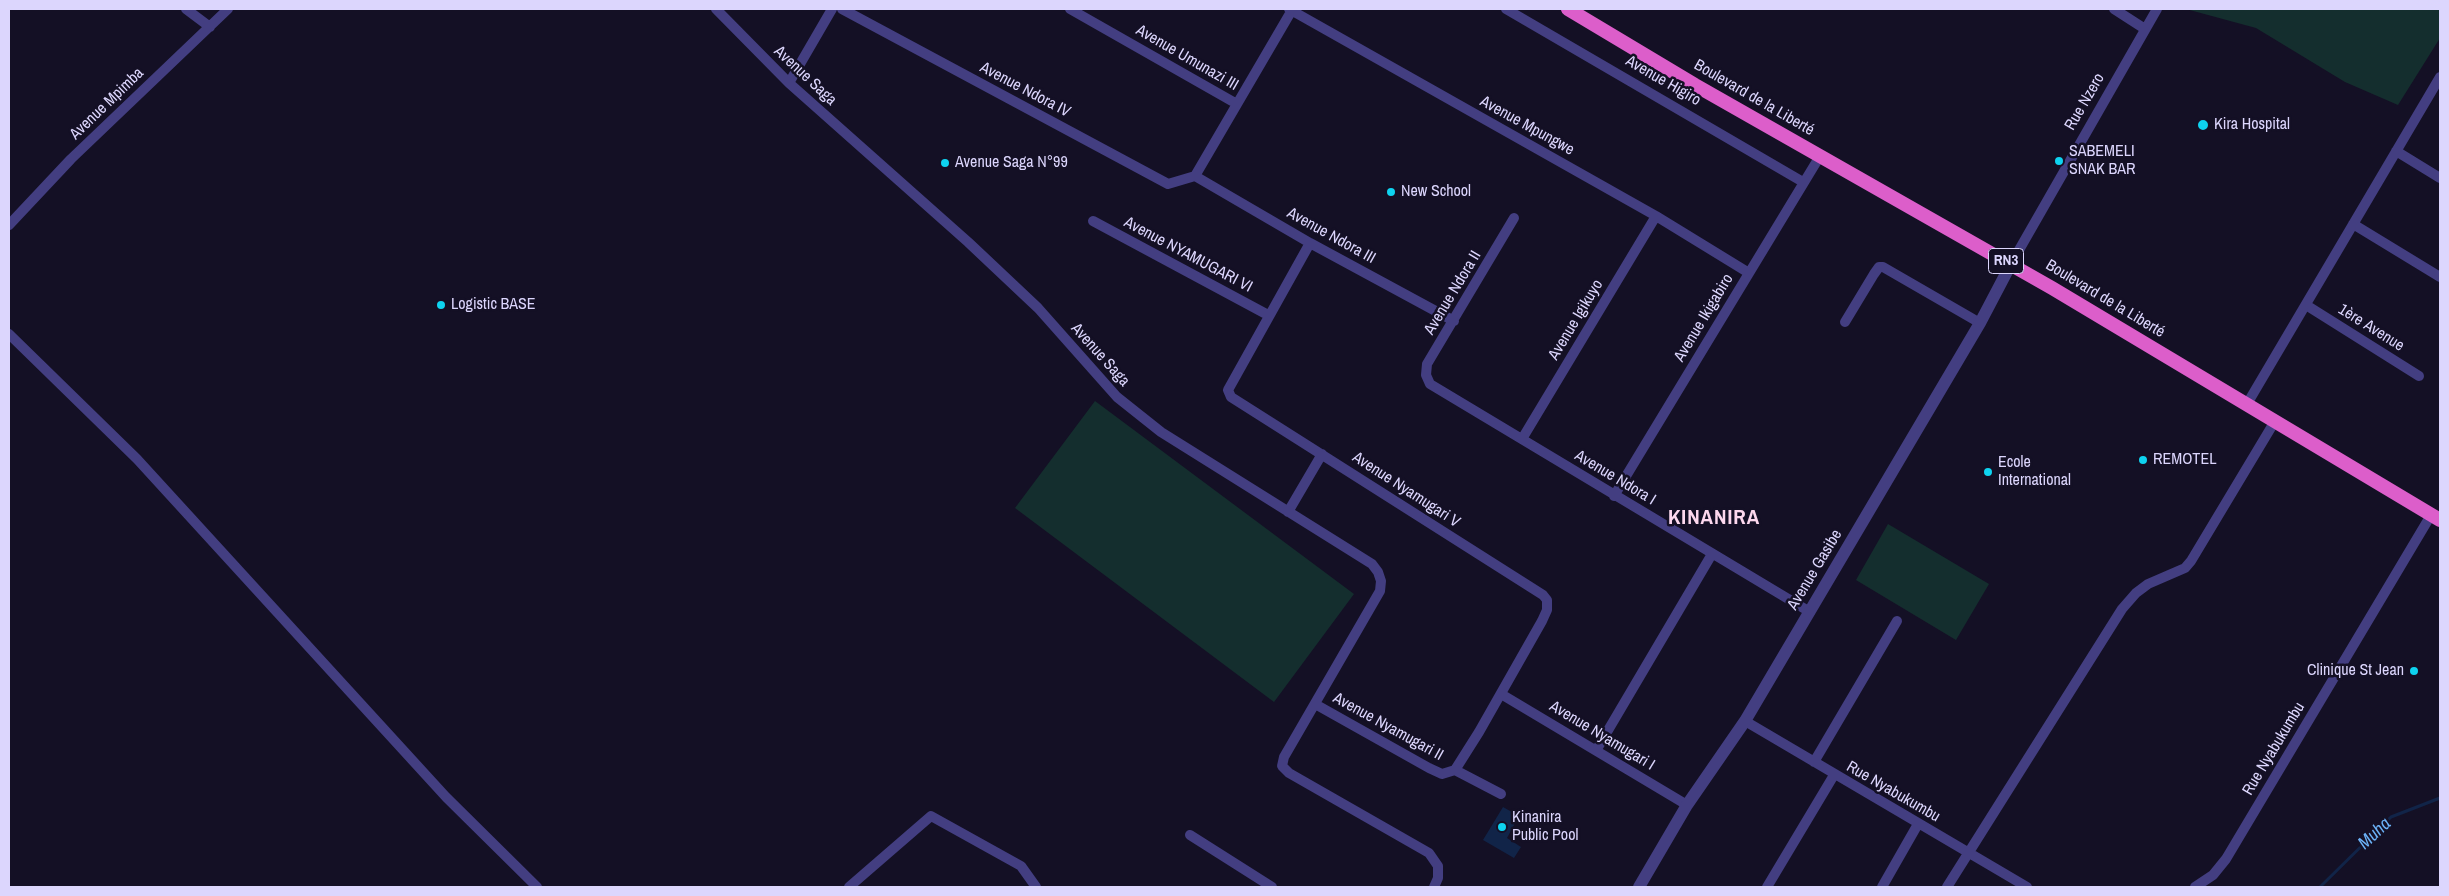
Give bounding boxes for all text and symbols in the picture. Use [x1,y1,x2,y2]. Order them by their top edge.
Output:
street label: Avenue Umunazi III [1132,21,1242,95]
street label: Avenue Saga [770,42,840,110]
street label: Avenue Higiro [1622,52,1704,110]
street label: Boulevard de la Liberté [1690,56,1818,140]
street label: Avenue Ndora IV [976,58,1074,122]
street label: Avenue Mpimba [66,64,148,144]
street label: Rue Nzero [2061,70,2109,134]
street label: Avenue Mpungwe [1477,92,1577,160]
place label: Kira Hospital [2214,115,2290,135]
marker: Kira Hospital [2196,118,2210,132]
place label: SABEMELI SNAK BAR [2069,142,2135,180]
place label: Avenue Saga N°99 [955,153,1068,173]
marker: SABEMELI SNAK BAR [2053,155,2065,167]
marker: Avenue Saga N°99 [939,157,951,169]
place label: New School [1401,182,1471,202]
marker: New School [1385,186,1397,198]
street label: Avenue Ndora III [1283,204,1379,268]
street label: Avenue NYAMUGARI VI [1121,213,1255,297]
street label: Avenue Ndora II [1420,248,1486,338]
road number: RN3 [1988,248,2024,274]
street label: Boulevard de la Liberté [2042,256,2168,342]
street label: Avenue Ikigabiro [1670,271,1738,365]
street label: Avenue Igikuyo [1545,276,1607,364]
place label: Logistic BASE [451,295,536,315]
marker: Logistic BASE [435,299,447,311]
street label: 1ère Avenue [2334,300,2408,356]
street label: Avenue Saga [1067,319,1133,391]
street label: Avenue Ndora I [1571,446,1659,510]
street label: Avenue Nyamugari V [1349,448,1463,532]
place label: REMOTEL [2153,450,2216,470]
place label: Ecole International [1998,453,2071,491]
marker: REMOTEL [2137,454,2149,466]
marker: Ecole International [1982,466,1994,478]
district label: KINANIRA [1667,505,1761,531]
street label: Avenue Gasibe [1784,526,1846,614]
place label: Clinique St Jean [2307,661,2404,681]
marker: Clinique St Jean [2408,665,2420,677]
street label: Avenue Nyamugari II [1330,689,1446,765]
street label: Avenue Nyamugari I [1546,697,1658,775]
street label: Rue Nyabukumbu [2239,699,2309,799]
street label: Rue Nyabukumbu [1843,757,1943,827]
place label: Kinanira Public Pool [1512,808,1578,846]
water label: Muha [2354,814,2396,854]
marker: Kinanira Public Pool [1496,821,1508,833]

